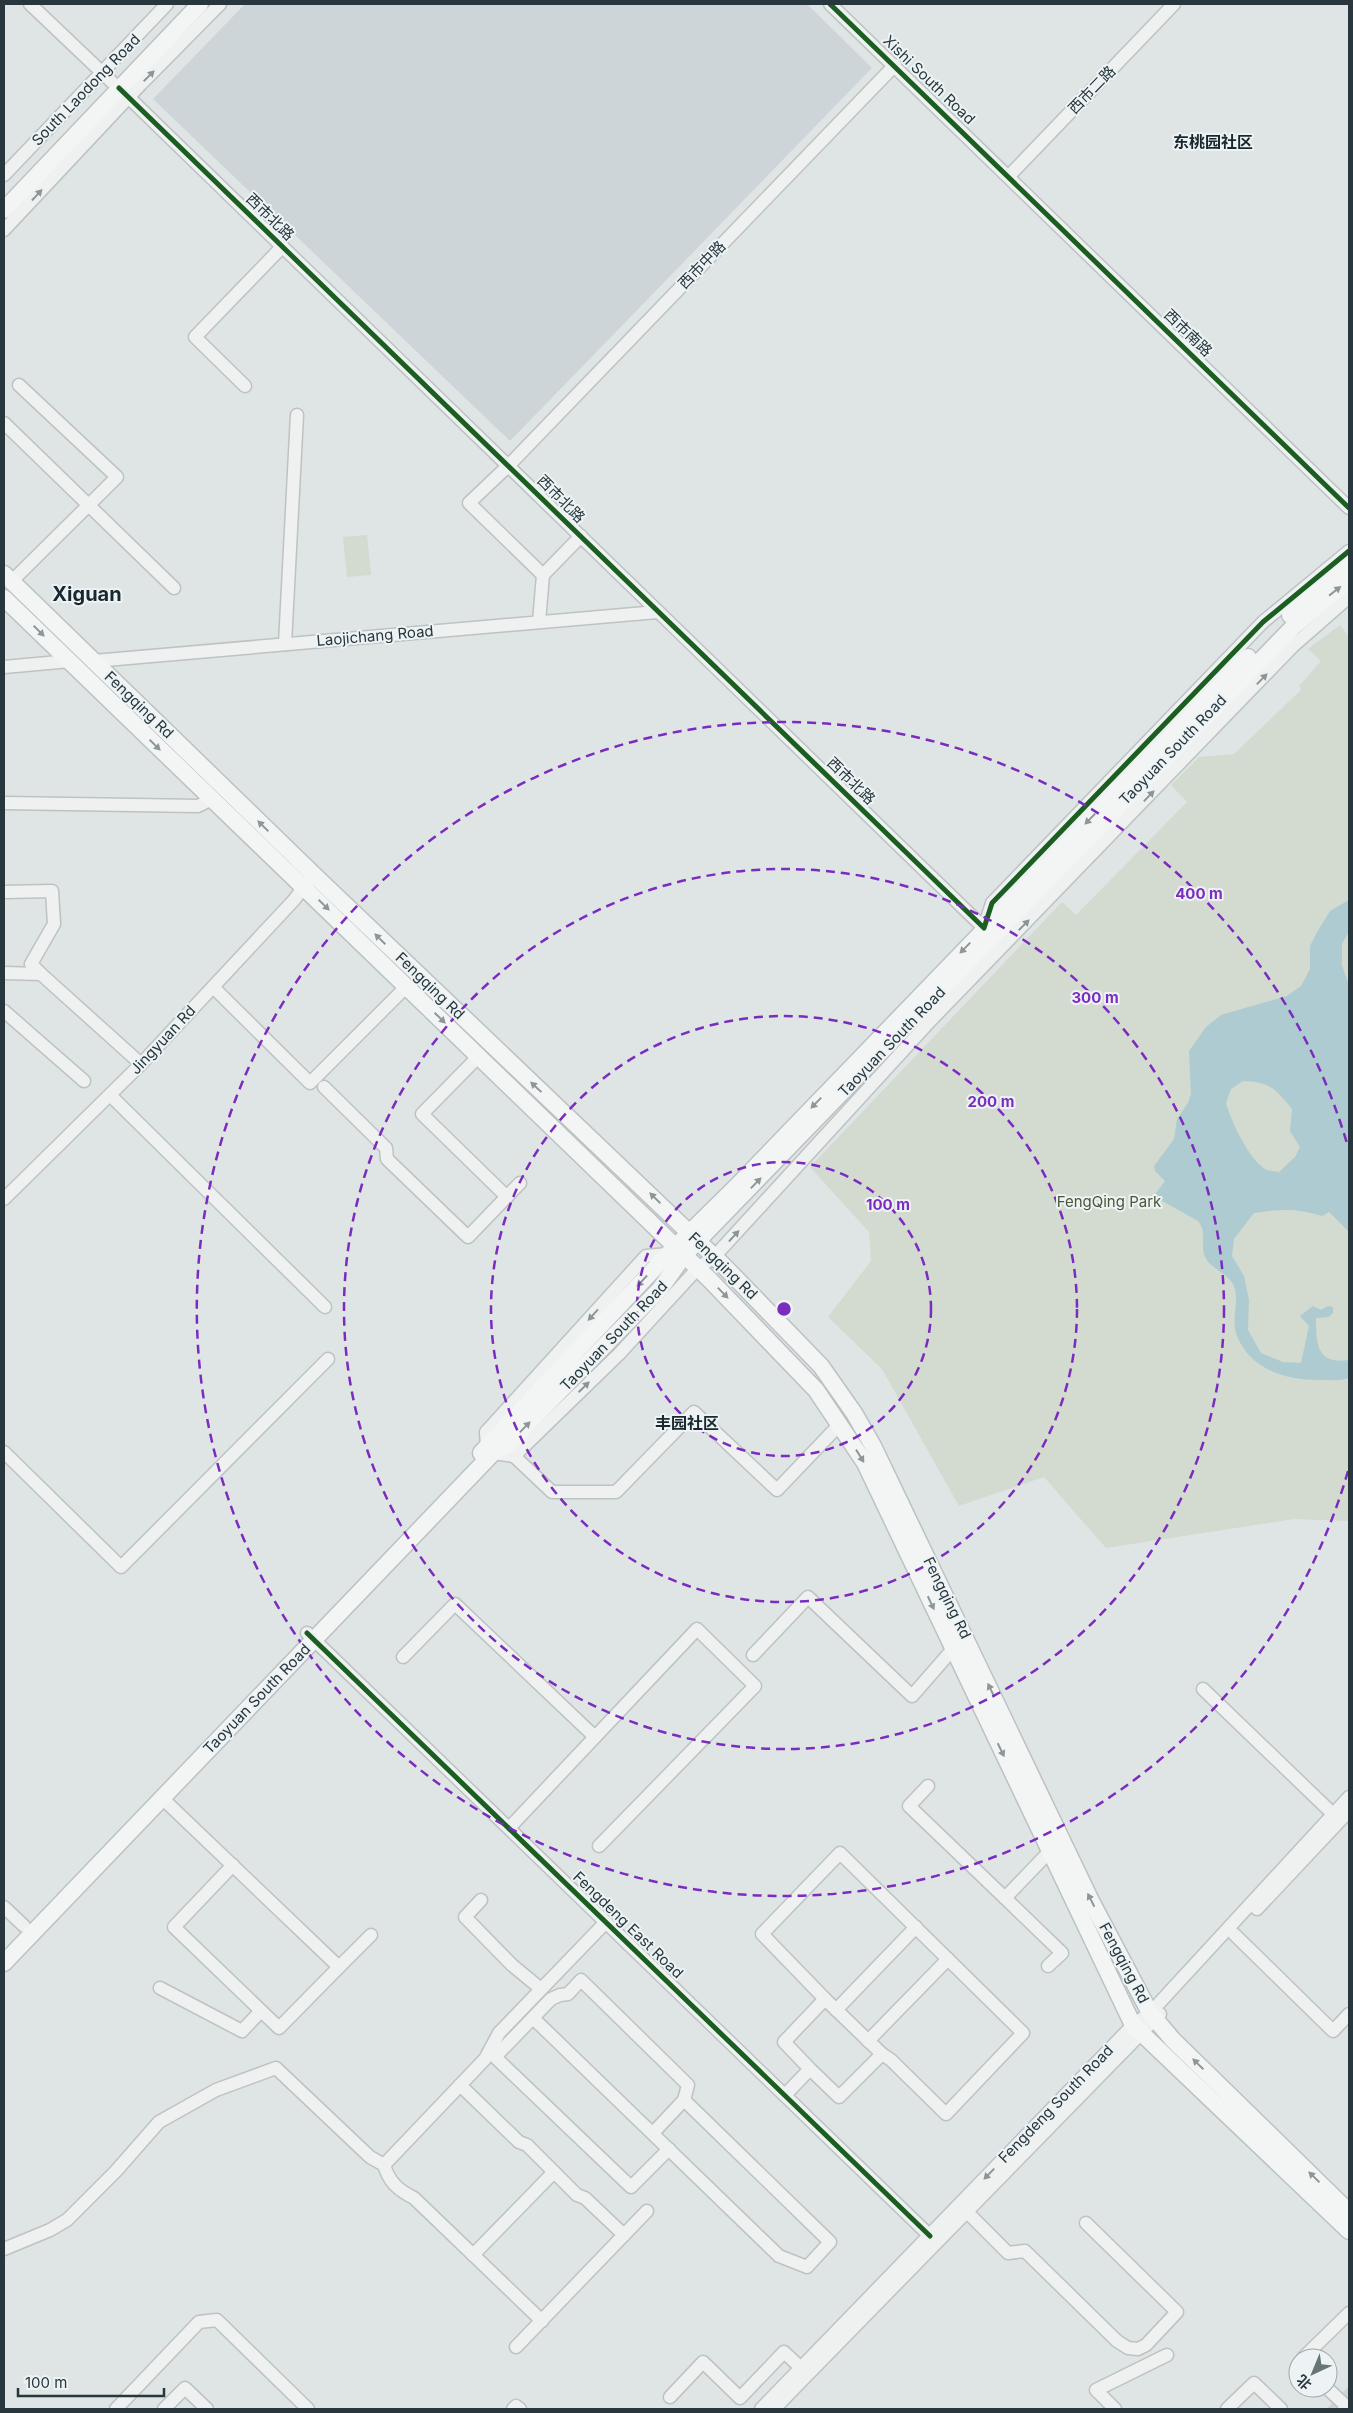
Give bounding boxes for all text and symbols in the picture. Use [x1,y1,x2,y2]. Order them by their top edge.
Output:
street label: South Laodong Road [27,30,144,149]
street label: Xishi South Road [880,31,979,128]
street label: 西市二路 [1064,61,1119,118]
one-way arrow [142,71,154,83]
district label: 东桃园社区 [1173,132,1253,152]
one-way arrow [31,189,43,201]
street label: 西市北路 [242,189,299,244]
street label: 西市中路 [674,236,729,293]
street label: 西市南路 [1160,305,1217,360]
street label: 西市北路 [533,471,589,527]
district label: Xiguan [52,582,122,606]
one-way arrow [1328,586,1341,597]
street label: Laojichang Road [316,621,434,650]
one-way arrow [33,625,45,637]
street label: Fengqing Rd [101,667,178,742]
one-way arrow [1256,673,1268,685]
street label: Taoyuan South Road [1115,690,1230,809]
one-way arrow [149,738,161,750]
street label: 西市北路 [823,753,880,808]
one-way arrow [1143,790,1155,802]
one-way arrow [1084,813,1096,825]
one-way arrow [258,820,270,832]
text: 400 m [1175,884,1223,903]
one-way arrow [317,899,329,911]
one-way arrow [1018,919,1030,931]
one-way arrow [375,933,387,945]
one-way arrow [959,942,971,954]
street label: Fengqing Rd [392,948,469,1023]
street label: Taoyuan South Road [834,982,949,1101]
text: 300 m [1071,988,1119,1007]
street label: Jingyuan Rd [126,1001,199,1078]
one-way arrow [434,1012,446,1024]
one-way arrow [531,1081,543,1093]
text: 200 m [968,1092,1014,1111]
one-way arrow [810,1097,822,1109]
one-way arrow [750,1177,762,1189]
one-way arrow [649,1192,661,1204]
park label: FengQing Park [1057,1192,1162,1211]
text: 100 m [866,1195,910,1214]
street label: Fengqing Rd [685,1228,762,1303]
one-way arrow [728,1230,740,1242]
one-way arrow [637,1275,648,1288]
street label: Taoyuan South Road [556,1276,671,1395]
one-way arrow [717,1286,729,1298]
centre of rings [775,1300,793,1318]
one-way arrow [587,1309,599,1321]
one-way arrow [578,1382,590,1394]
district label: 丰园社区 [655,1413,719,1433]
one-way arrow [519,1421,531,1433]
one-way arrow [856,1450,865,1463]
street label: Fengqing Rd [919,1554,975,1642]
one-way arrow [927,1596,935,1610]
street label: Taoyuan South Road [199,1639,314,1758]
one-way arrow [986,1683,994,1697]
one-way arrow [997,1742,1005,1757]
street label: Fengdeng East Road [569,1867,687,1982]
one-way arrow [1087,1893,1095,1907]
street label: Fengqing Rd [1095,1919,1154,2006]
street label: Fengdeng South Road [994,2041,1117,2167]
one-way arrow [1192,2058,1204,2070]
one-way arrow [984,2168,996,2180]
one-way arrow [1309,2172,1321,2184]
north arrow [1288,2348,1338,2398]
scale bar [18,2366,164,2398]
text: 北 [1293,2372,1315,2394]
text: 100 m [25,2373,67,2392]

